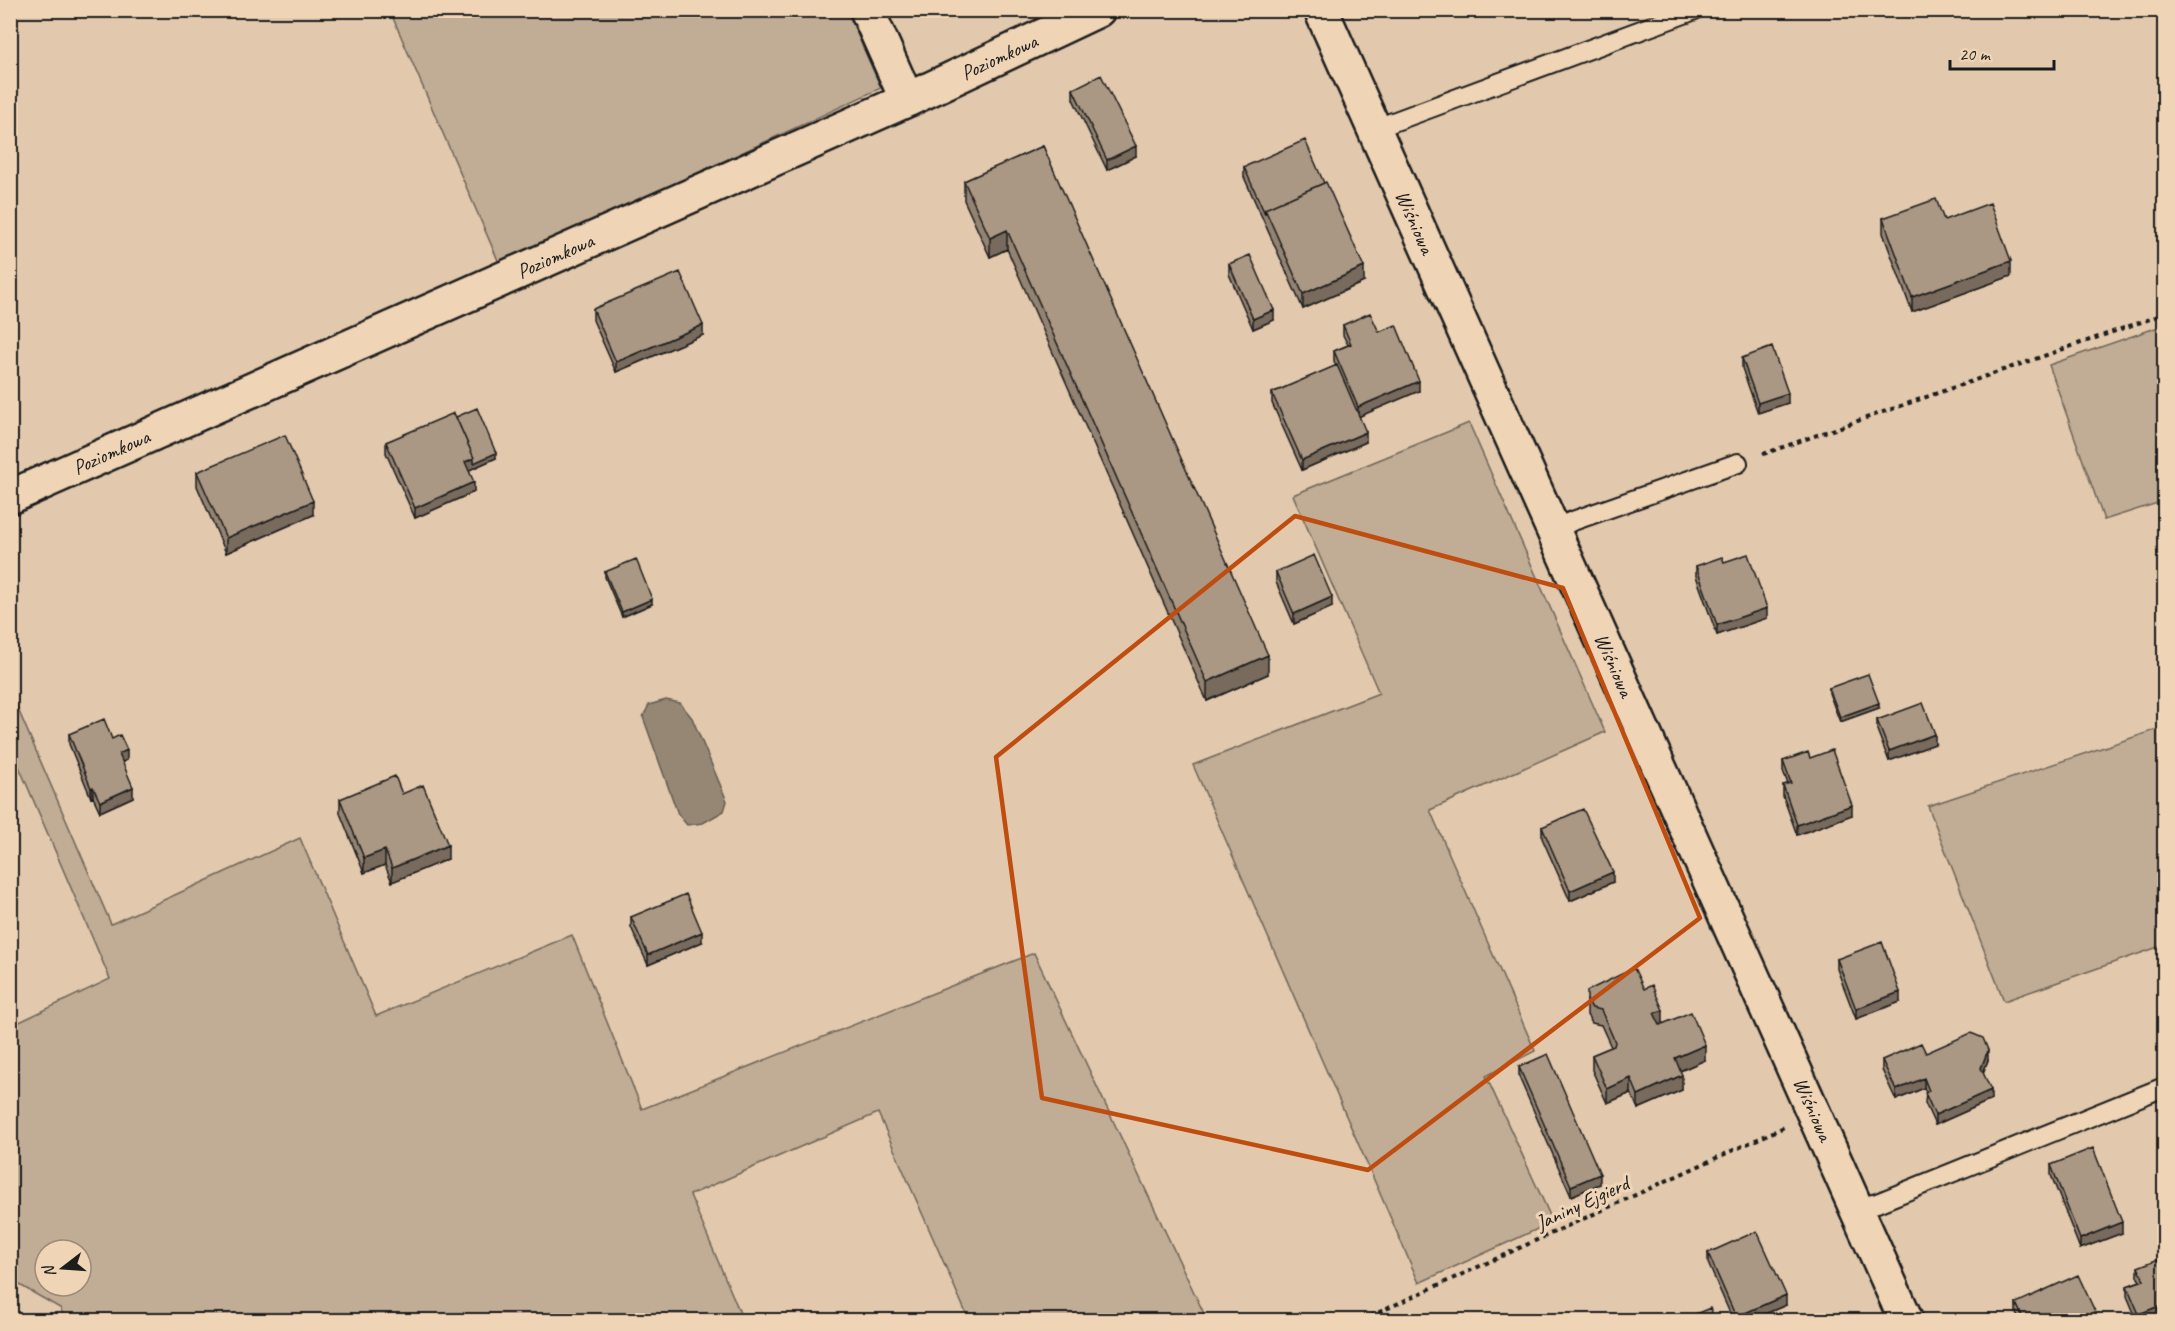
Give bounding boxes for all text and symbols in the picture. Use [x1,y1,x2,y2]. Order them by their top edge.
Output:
street label: Poziomkowa [957,27,1043,86]
scale bar [1950,33,2054,71]
text: 20 m [1959,43,1992,65]
street label: Wiśniowa [1389,186,1441,260]
street label: Poziomkowa [512,227,599,284]
street label: Poziomkowa [68,423,155,480]
street label: Wiśniowa [1588,629,1640,703]
street label: Wiśniowa [1787,1073,1839,1147]
street label: Janiny Ejgierd [1530,1169,1636,1236]
north arrow [33,1238,93,1298]
text: N [38,1261,61,1280]

